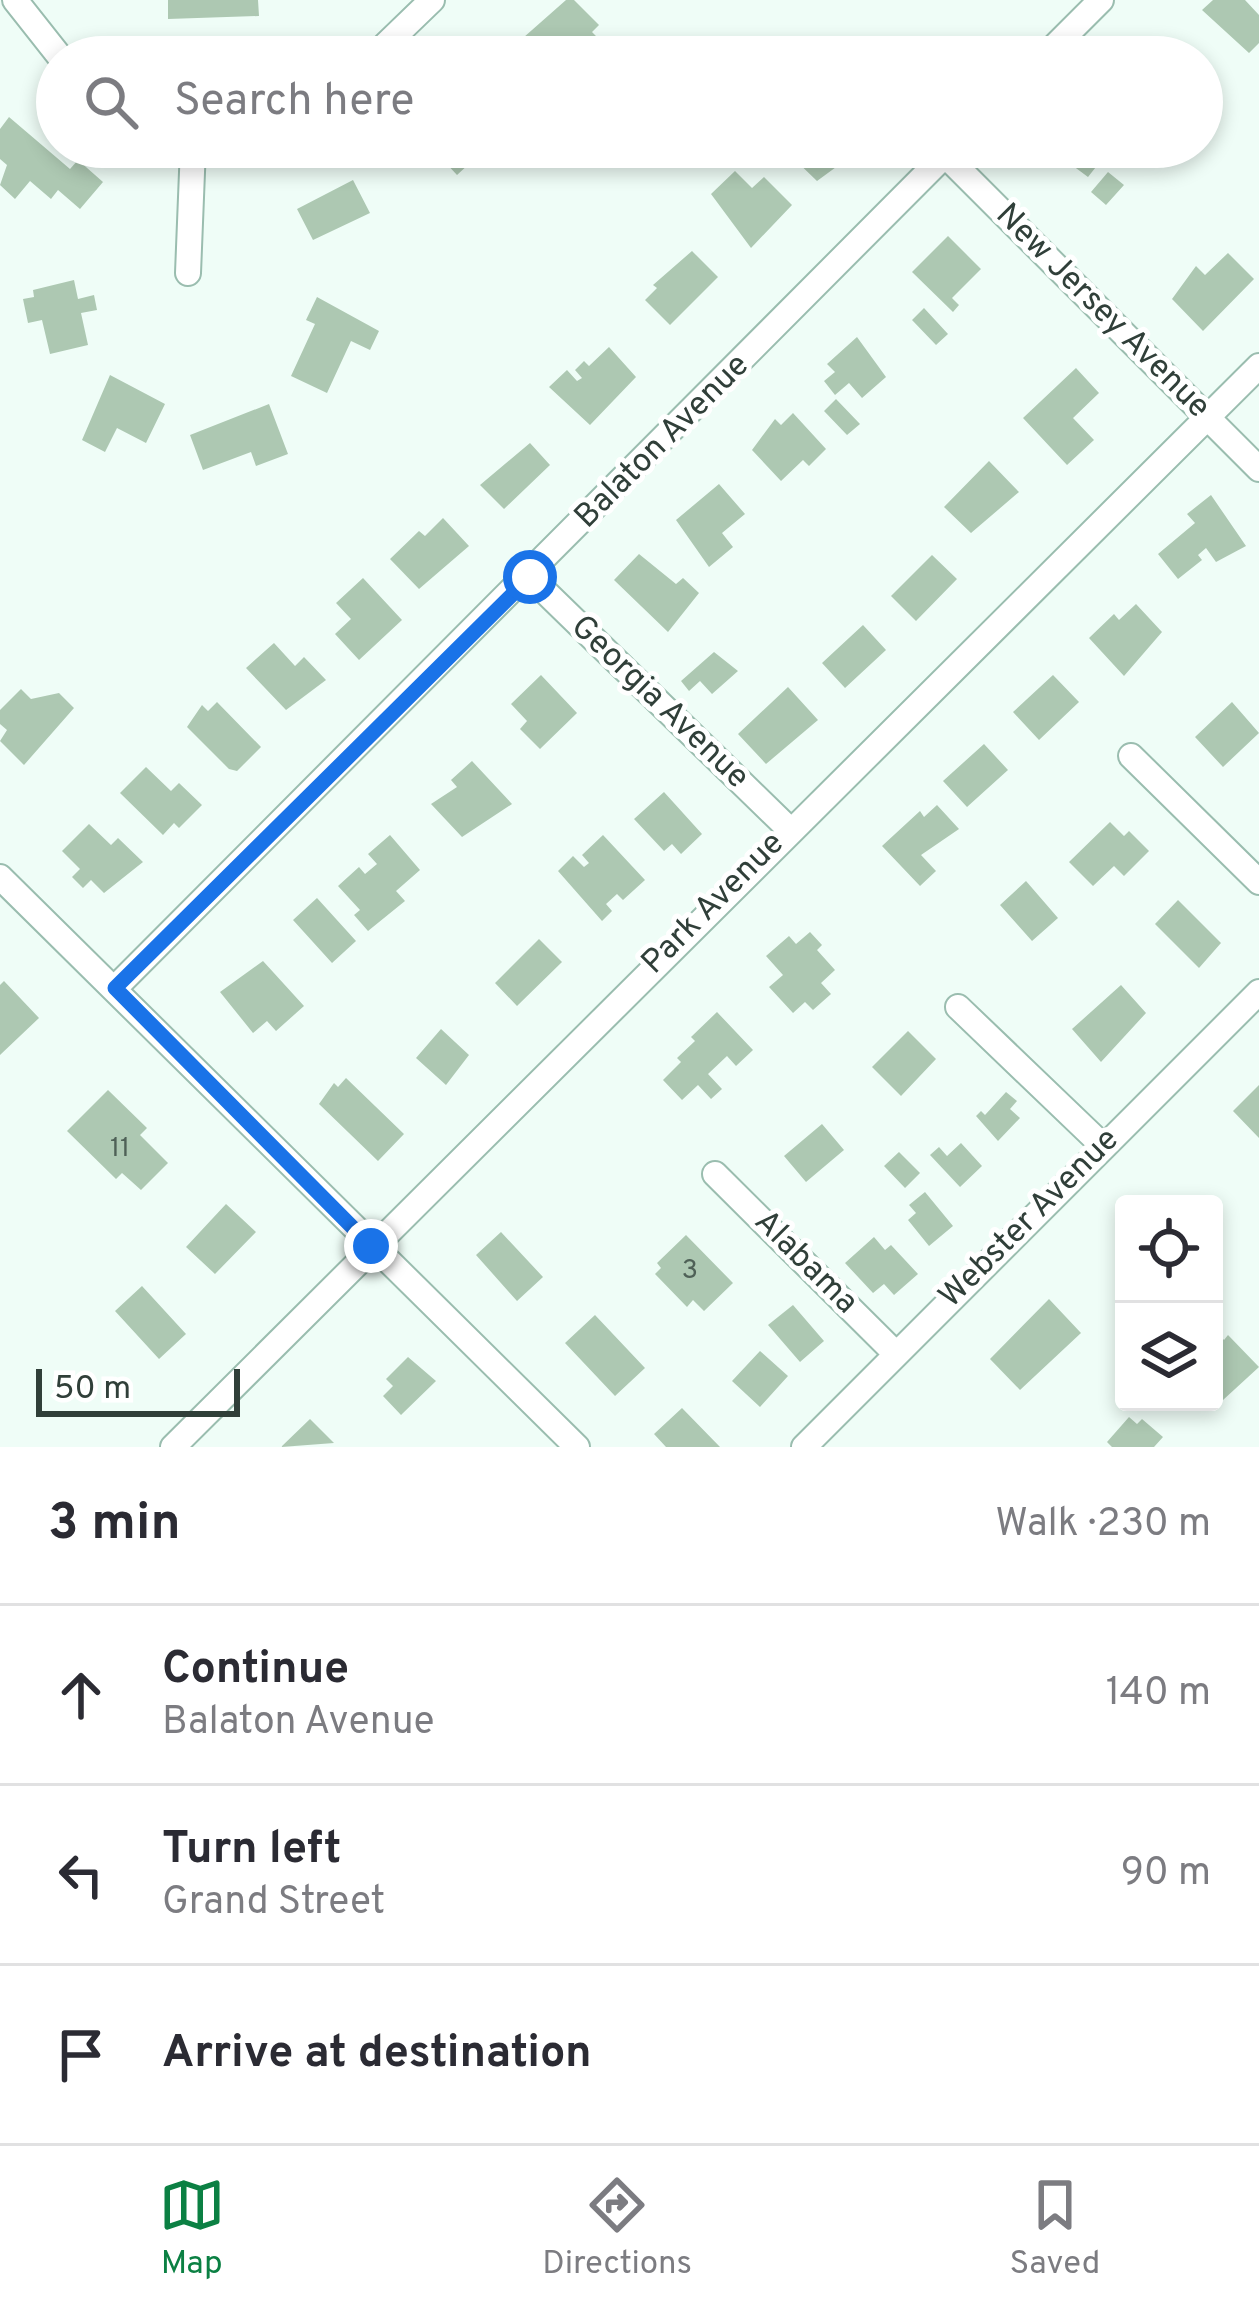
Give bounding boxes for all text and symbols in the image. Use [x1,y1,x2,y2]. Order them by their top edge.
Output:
search box [36,36,1223,168]
icon: search [78,69,144,135]
text: Search here [174,74,414,131]
street label: New Jersey Avenue [986,196,1218,428]
street label: Balaton Avenue [567,346,759,538]
route start [503,550,557,604]
street label: Georgia Avenue [561,607,757,799]
street label: Park Avenue [634,824,794,984]
street label: Webster Avenue [931,1120,1129,1318]
house number: 11 [110,1132,130,1166]
map controls [1115,1195,1223,1411]
button: locate [1115,1195,1223,1303]
street label: Alabama [744,1202,866,1324]
route end [344,1219,398,1273]
house number: 3 [682,1254,698,1288]
button: layers [1115,1303,1223,1411]
scale bar [36,1363,240,1416]
text: 50 m [54,1369,131,1411]
text: 3 min [48,1493,181,1558]
text: Walk · 230 m [995,1501,1211,1550]
text: Continue [162,1642,349,1699]
icon: ahead [48,1662,114,1728]
text: 140 m [1106,1670,1211,1719]
text: Balaton Avenue [162,1699,434,1748]
text: Turn left [162,1822,341,1879]
icon: left [48,1842,114,1908]
text: 90 m [1121,1850,1211,1899]
text: Grand Street [162,1879,385,1928]
icon: arrive [48,2022,114,2088]
text: Arrive at destination [162,2026,592,2083]
tab: Map [159,2172,225,2286]
tab: Directions [542,2172,692,2286]
tab: Saved [1010,2172,1100,2286]

